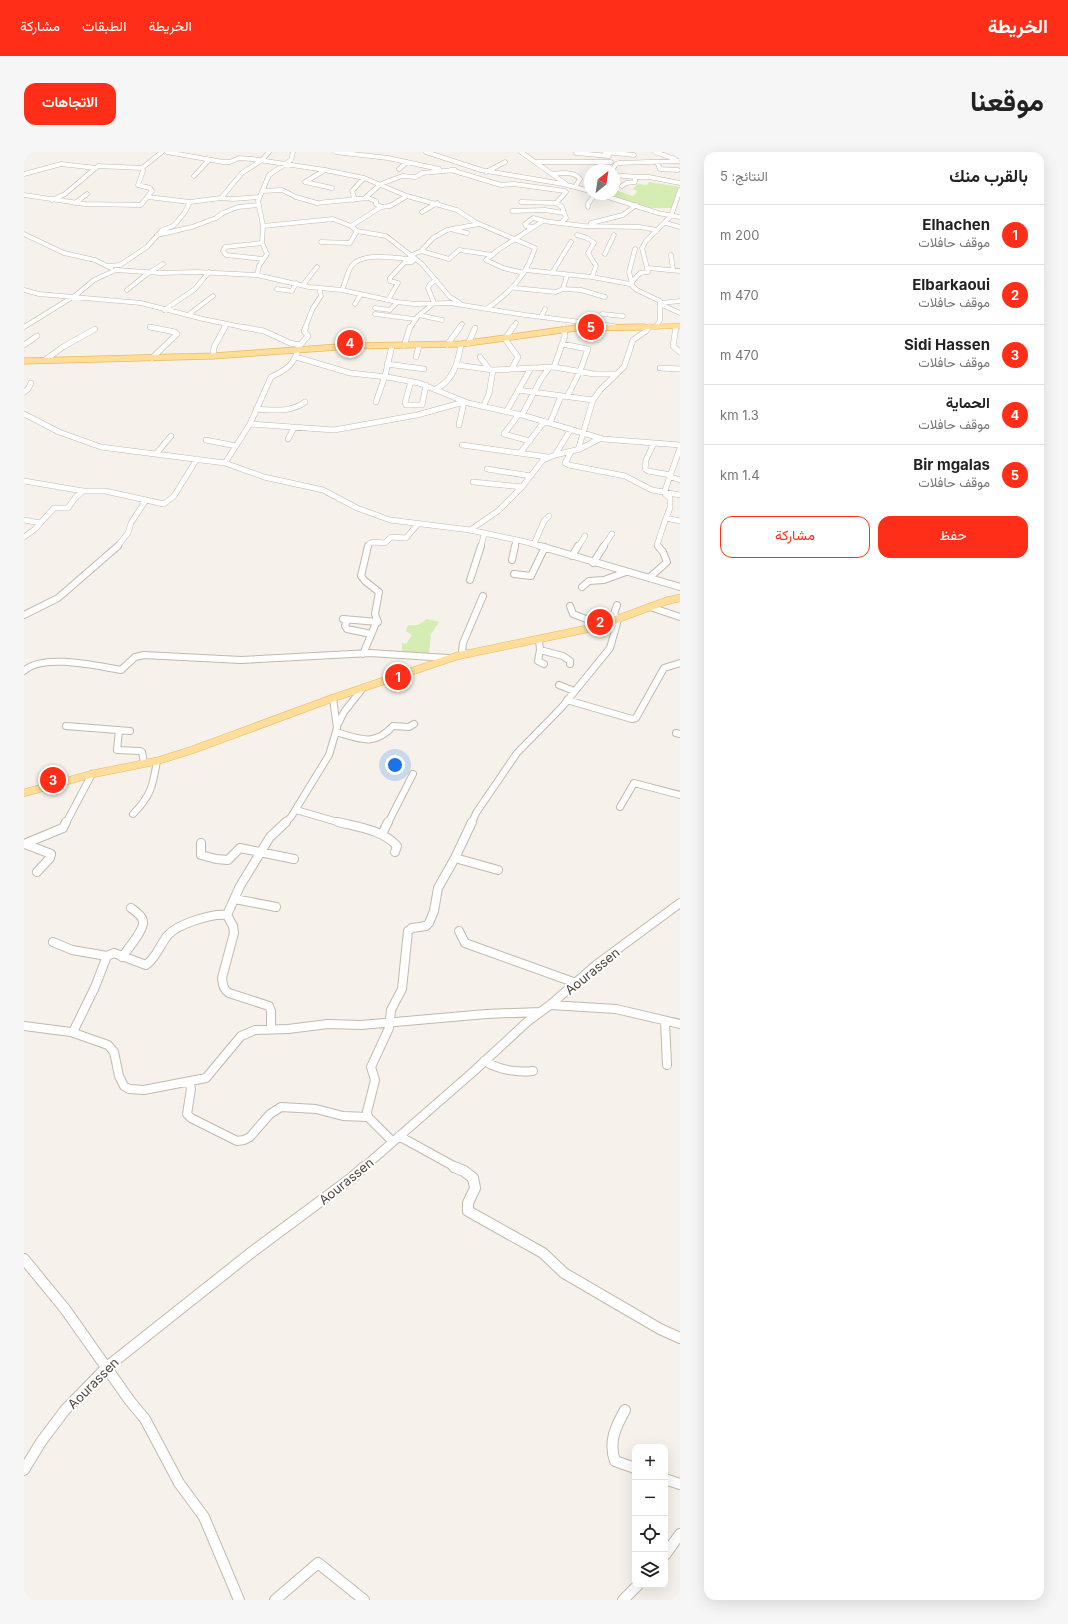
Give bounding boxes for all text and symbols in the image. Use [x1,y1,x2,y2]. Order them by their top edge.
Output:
text: الخريطة [988,15,1048,38]
text: مشاركة [20,17,60,34]
text: الطبقات [82,17,126,34]
text: الخريطة [148,17,192,34]
button: الاتجاهات [24,83,116,125]
text: موقعنا [970,84,1044,118]
north arrow [584,164,620,200]
text: بالقرب منك [949,166,1028,186]
text: النتائج: 5 [720,168,768,184]
text: Elhachen [922,215,990,234]
text: 200 m [720,227,759,243]
text: 1 [1012,227,1018,243]
text: موقف حافلات [918,234,990,250]
text: Elbarkaoui [912,275,990,294]
text: 470 m [720,287,759,303]
text: 2 [1011,287,1019,303]
text: موقف حافلات [918,294,990,310]
pin: 5 [578,312,604,342]
pin: 4 [337,328,363,358]
text: Sidi Hassen [904,335,990,354]
text: 470 m [720,347,759,363]
text: 3 [1011,347,1019,363]
text: موقف حافلات [918,354,990,370]
text: الحماية [946,393,990,412]
text: 1.3 km [720,407,759,423]
text: 4 [1011,407,1019,423]
text: موقف حافلات [918,416,990,432]
text: Bir mgalas [913,455,990,474]
text: 1.4 km [720,467,760,483]
text: 5 [1011,467,1019,483]
text: موقف حافلات [918,474,990,490]
button: مشاركة [720,516,870,558]
button: حفظ [878,516,1028,558]
pin: 2 [587,607,613,637]
pin: 1 [385,662,411,692]
your location [385,755,405,775]
pin: 3 [40,765,66,795]
street label: Aourassen [561,944,623,998]
street label: Aourassen [315,1154,377,1208]
street label: Aourassen [64,1354,122,1412]
map controls [632,1444,668,1588]
button: + [632,1444,668,1480]
button: − [632,1480,668,1516]
button: locate [632,1516,668,1552]
button: layers [632,1552,668,1588]

